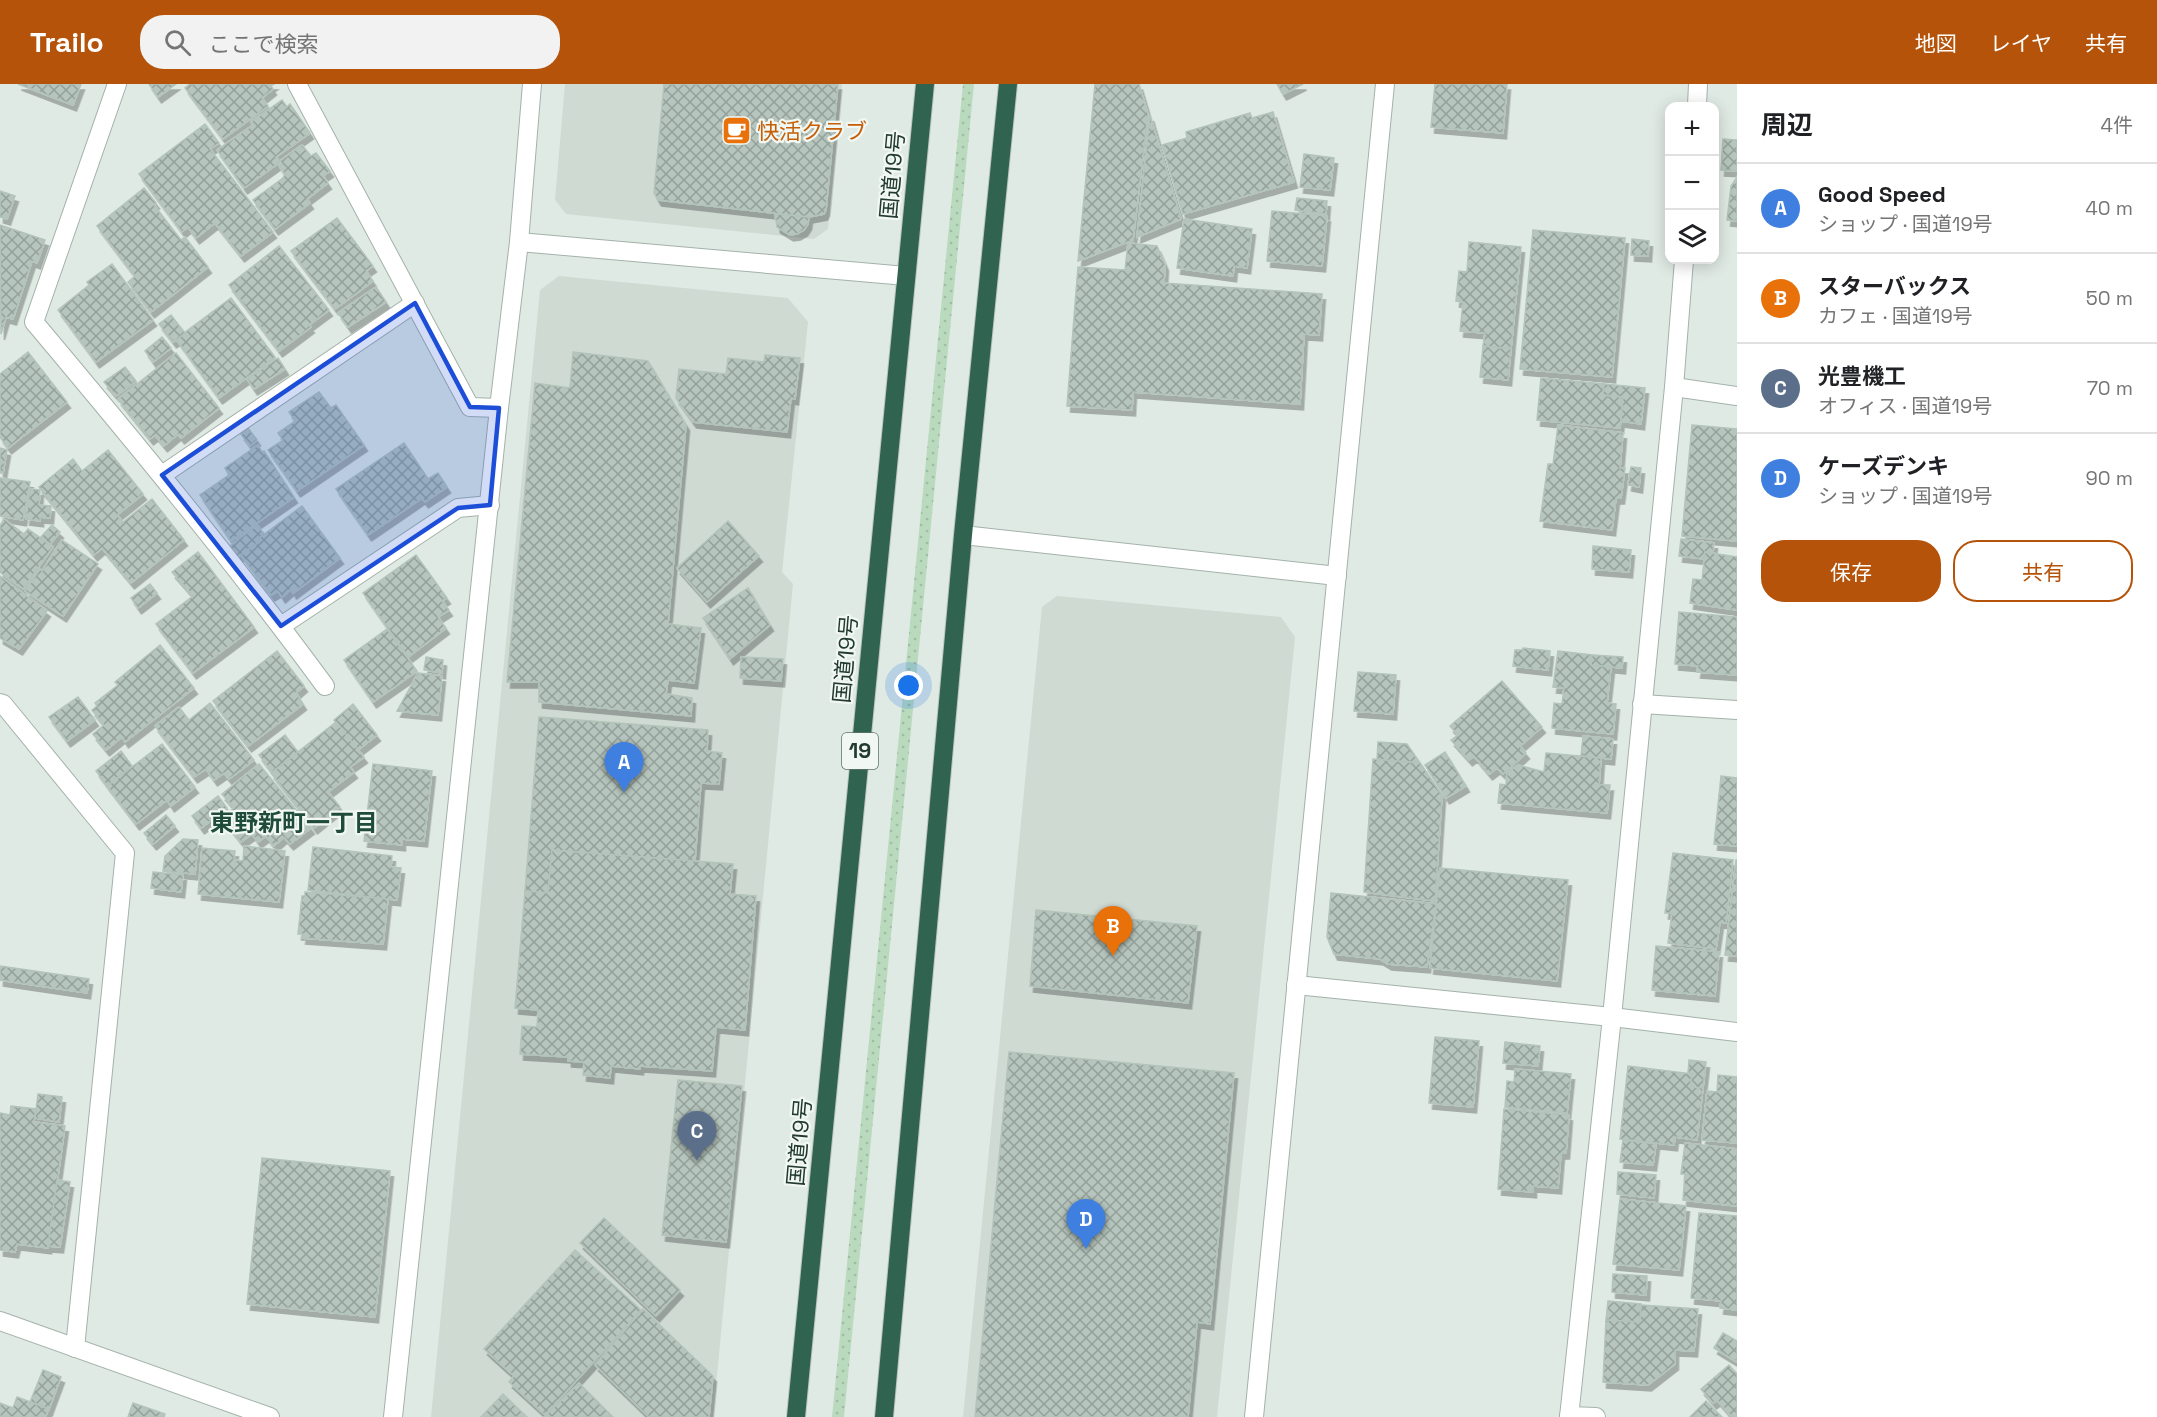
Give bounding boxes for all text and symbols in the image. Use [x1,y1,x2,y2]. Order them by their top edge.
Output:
search box [140,15,560,69]
text: Trailo [30,24,104,60]
icon: search [161,26,194,59]
text: ここで検索 [209,30,319,58]
text: 地図 [1915,30,1957,57]
text: レイヤ [1990,30,2052,57]
text: 共有 [2085,30,2127,57]
map controls [1665,102,1719,264]
button: + [1665,102,1719,156]
text: 周辺 [1761,108,1813,142]
text: 4件 [2101,112,2133,138]
cafe icon: 快活クラブ [720,115,752,147]
place label: 快活クラブ [757,117,867,145]
street label: 国道19号 [874,130,910,220]
button: − [1665,156,1719,210]
text: Good Speed [1818,180,1946,208]
text: A [1774,195,1787,221]
text: 40 m [2085,195,2133,221]
button: layers [1665,210,1719,264]
text: ショップ · 国道19号 [1818,211,1993,237]
text: スターバックス [1818,272,1971,300]
text: B [1774,285,1787,311]
text: 50 m [2086,285,2133,311]
text: カフェ · 国道19号 [1818,303,1973,329]
text: 光豊機工 [1818,362,1906,390]
text: C [1774,375,1787,401]
text: 70 m [2087,375,2133,401]
text: オフィス · 国道19号 [1818,393,1992,419]
text: ケーズデンキ [1818,452,1949,480]
text: D [1774,465,1787,491]
text: 90 m [2086,465,2133,491]
text: ショップ · 国道19号 [1818,483,1993,509]
button: 保存 [1761,540,1941,602]
button: 共有 [1953,540,2133,602]
street label: 国道19号 [827,614,863,704]
your location [894,671,923,700]
road number: 19 [842,733,878,769]
pin: A [604,742,644,792]
district label: 東野新町一丁目 [210,807,378,838]
pin: B [1094,906,1132,956]
street label: 国道19号 [781,1097,817,1187]
pin: C [678,1112,716,1161]
pin: D [1066,1200,1106,1249]

